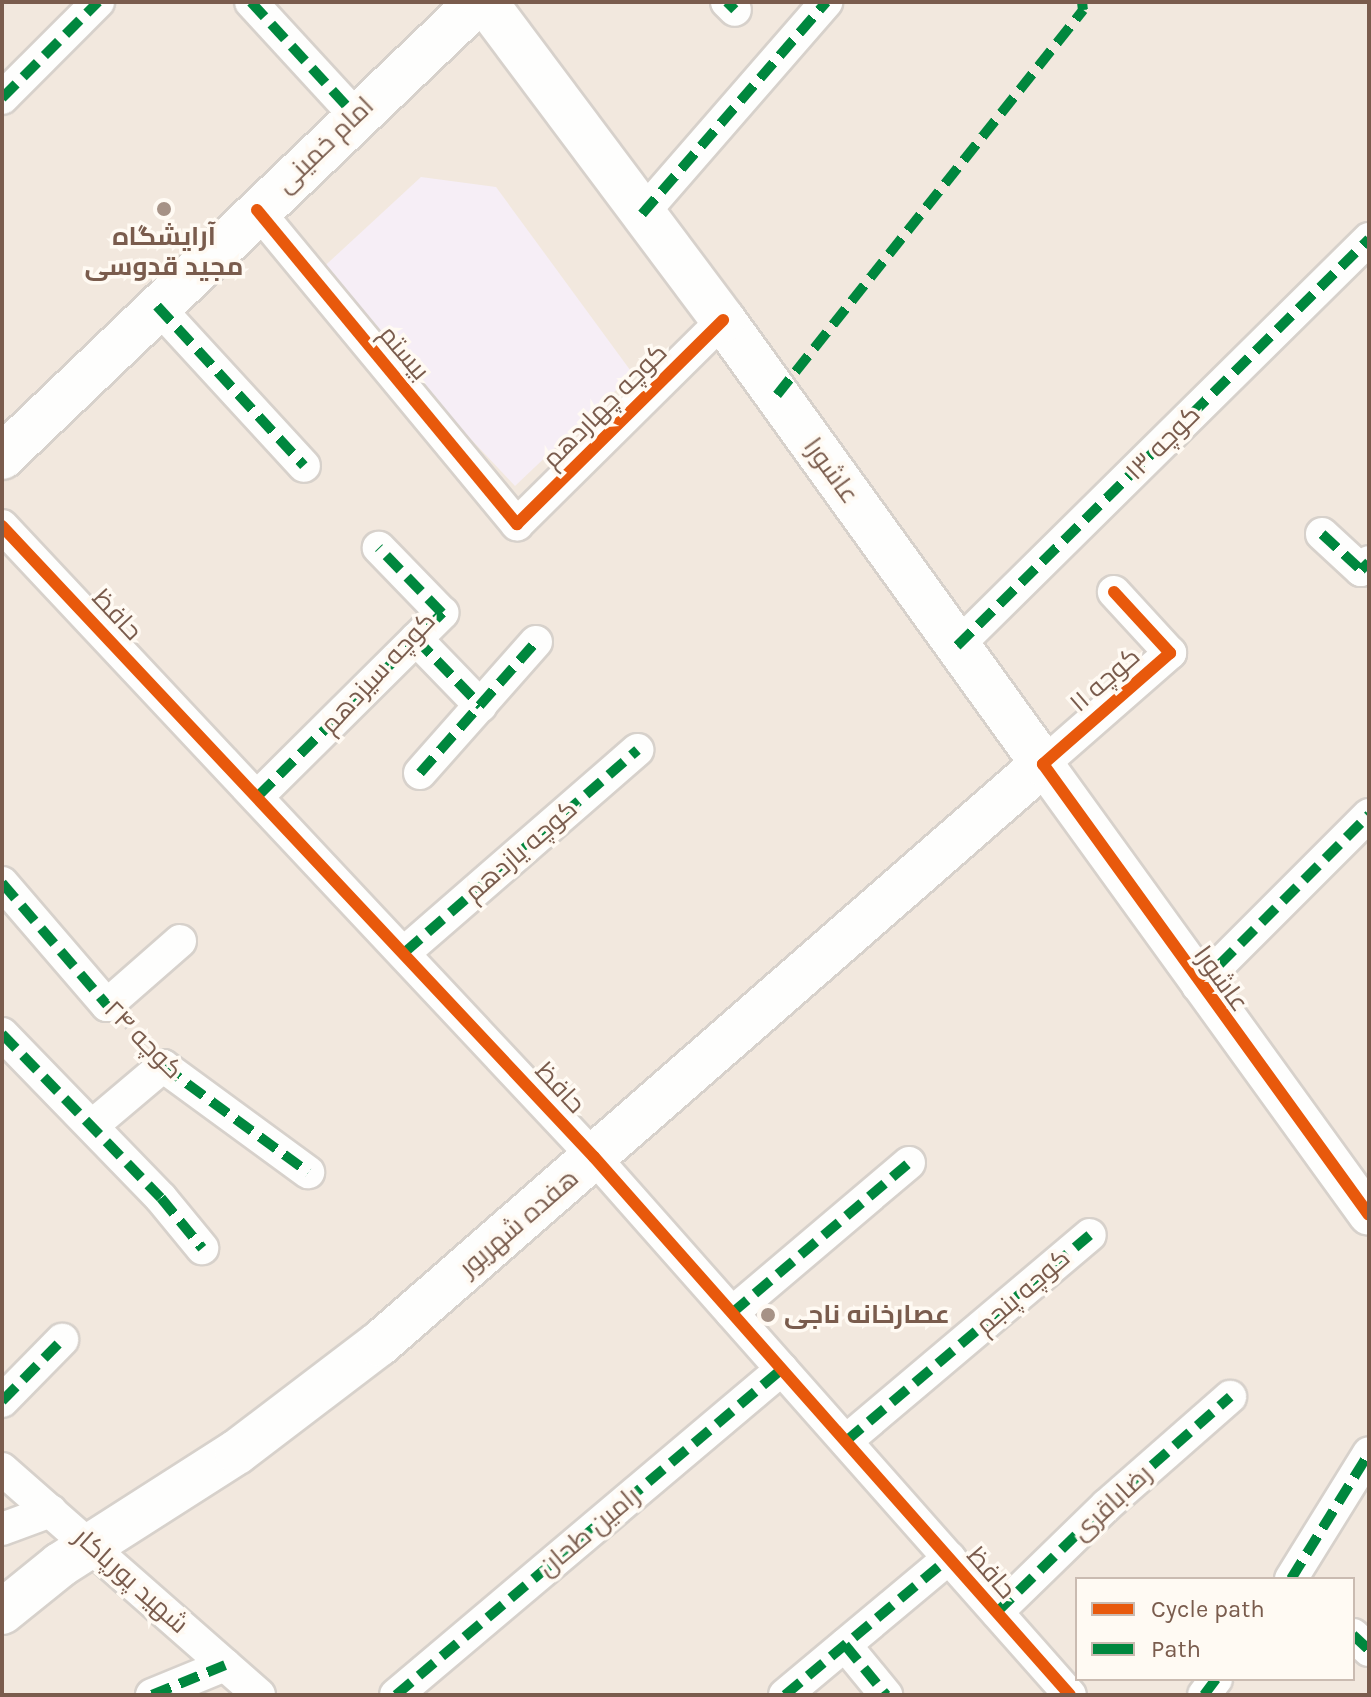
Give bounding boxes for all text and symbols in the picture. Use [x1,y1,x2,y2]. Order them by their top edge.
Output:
street label: امام خمینی [270,91,380,199]
marker: آرایشگاه مجید قدوسی [155,200,173,218]
place label: آرایشگاه مجید قدوسی [85,221,243,282]
street label: بیستم [372,319,436,387]
street label: کوچه چهاردهم [536,337,674,475]
street label: کوچه ۱۳ [1119,399,1207,487]
street label: عاشورا [797,432,865,510]
street label: حافظ [86,583,148,647]
street label: کوچه سیزدهم [314,606,442,740]
street label: کوچه ۱۱ [1063,641,1147,719]
street label: کوچه یازدهم [458,794,584,908]
street label: عاشورا [1187,940,1255,1018]
street label: کوچه ۲۴ [97,994,189,1086]
street label: حافظ [529,1056,591,1120]
street label: هفده شهریور [453,1163,585,1283]
street label: کوچه پنجم [970,1243,1076,1341]
place label: عصارخانه ناجی [784,1299,950,1331]
marker: عصارخانه ناجی [759,1306,777,1324]
street label: رضاباقری [1066,1458,1158,1548]
street label: رامین طحان [532,1481,646,1583]
street label: شهید پورپاکار [68,1522,194,1640]
street label: حافظ [960,1541,1022,1605]
legend [1075,1577,1355,1681]
text: Cycle path [1151,1595,1265,1623]
text: Path [1151,1635,1201,1663]

